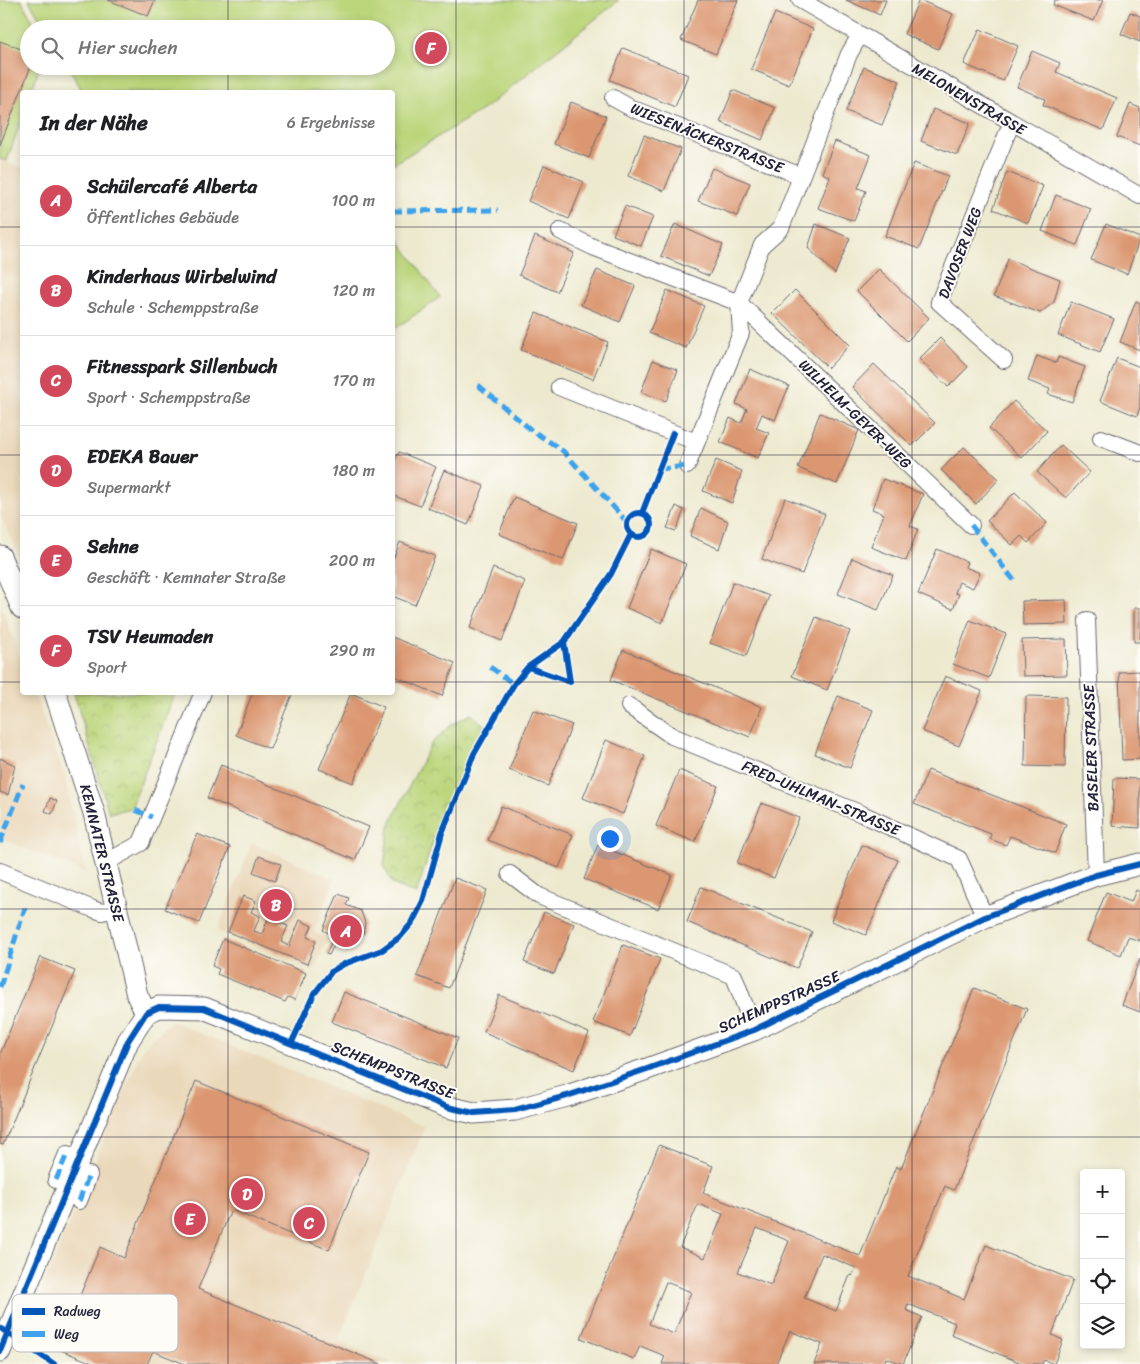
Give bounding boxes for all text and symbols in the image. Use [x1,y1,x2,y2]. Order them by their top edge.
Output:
search box [20,20,395,75]
pin: F [415,29,447,67]
text: Hier suchen [78,31,178,64]
icon: search [38,34,66,62]
street label: MELONENSTRASSE [907,56,1032,143]
street label: WIESENÄCKERSTRASSE [627,95,789,181]
text: In der Nähe [40,104,148,142]
text: 6 Ergebnisse [287,108,375,137]
text: Schülercafé Alberta [87,170,257,203]
text: A [51,186,61,215]
text: 100 m [331,186,375,215]
text: Öffentliches Gebäude [87,203,239,232]
street label: DAVOSER WEG [931,203,989,303]
text: Kinderhaus Wirbelwind [87,260,276,293]
text: B [51,276,61,305]
text: 120 m [332,276,375,305]
text: Schule · Schemppstraße [87,293,259,322]
text: Fitnesspark Sillenbuch [87,350,278,383]
street label: WILHELM-GEYER-WEG [792,353,918,476]
text: C [51,366,61,395]
text: 170 m [332,366,375,395]
text: Sport · Schemppstraße [87,383,250,412]
text: EDEKA Bauer [87,440,197,473]
text: D [51,456,61,485]
text: 180 m [332,456,375,485]
text: Supermarkt [87,473,171,502]
text: Sehne [87,530,139,563]
text: E [52,546,60,575]
text: 200 m [329,546,375,575]
text: Geschäft · Kemnater Straße [87,563,286,592]
text: TSV Heumaden [87,620,213,653]
text: F [52,636,60,665]
text: 290 m [329,636,375,665]
text: Sport [87,653,127,682]
street label: BASELER STRASSE [1076,682,1106,812]
street label: FRED-UHLMAN-STRASSE [738,753,906,844]
street label: KEMNATER STRASSE [72,781,132,926]
your location [597,826,623,852]
pin: B [260,886,292,924]
pin: A [330,912,362,950]
street label: SCHEMPPSTRASSE [714,963,846,1040]
street label: SCHEMPPSTRASSE [328,1033,460,1107]
map controls [1080,1169,1125,1349]
button: + [1080,1169,1125,1214]
pin: D [231,1175,263,1213]
pin: E [174,1200,206,1238]
pin: C [293,1204,325,1242]
button: − [1080,1214,1125,1259]
button: locate [1080,1259,1125,1304]
legend [12,1294,178,1352]
text: Radweg [54,1299,101,1324]
button: layers [1080,1304,1125,1349]
text: Weg [54,1322,79,1347]

